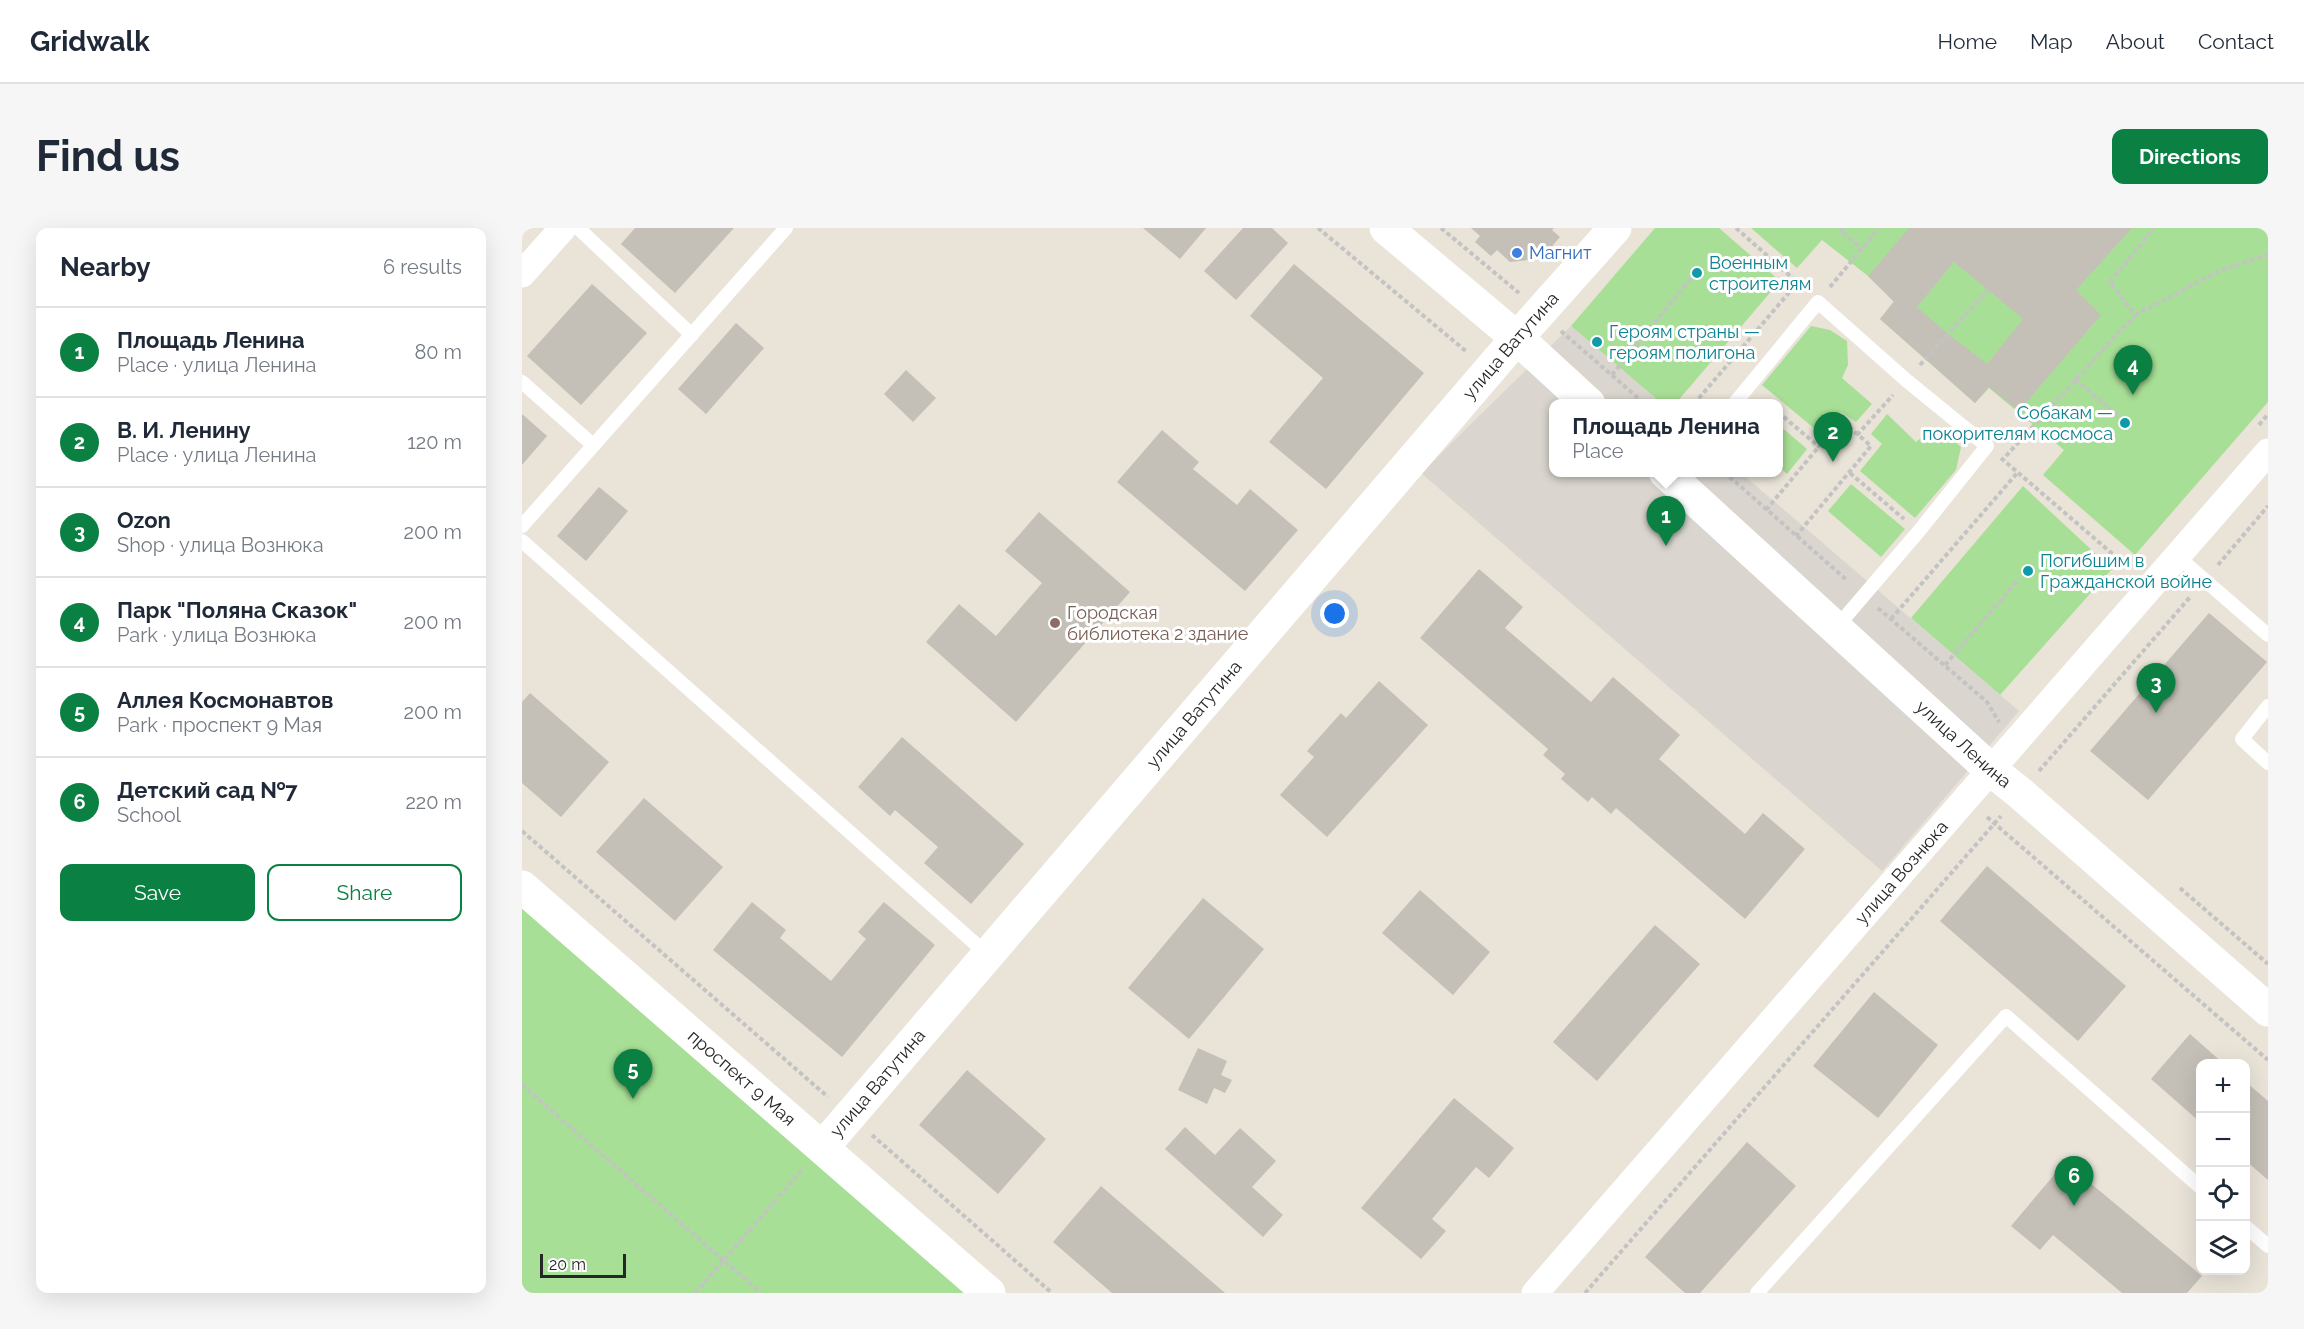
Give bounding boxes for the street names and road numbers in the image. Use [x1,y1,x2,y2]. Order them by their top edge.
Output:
street label: улица Ватутина [1458,288,1563,403]
street label: улица Ватутина [1142,656,1246,772]
street label: улица Ленина [1912,696,2016,792]
street label: улица Вознюка [1851,816,1952,928]
street label: проспект 9 Мая [684,1025,800,1130]
street label: улица Ватутина [825,1025,929,1141]

